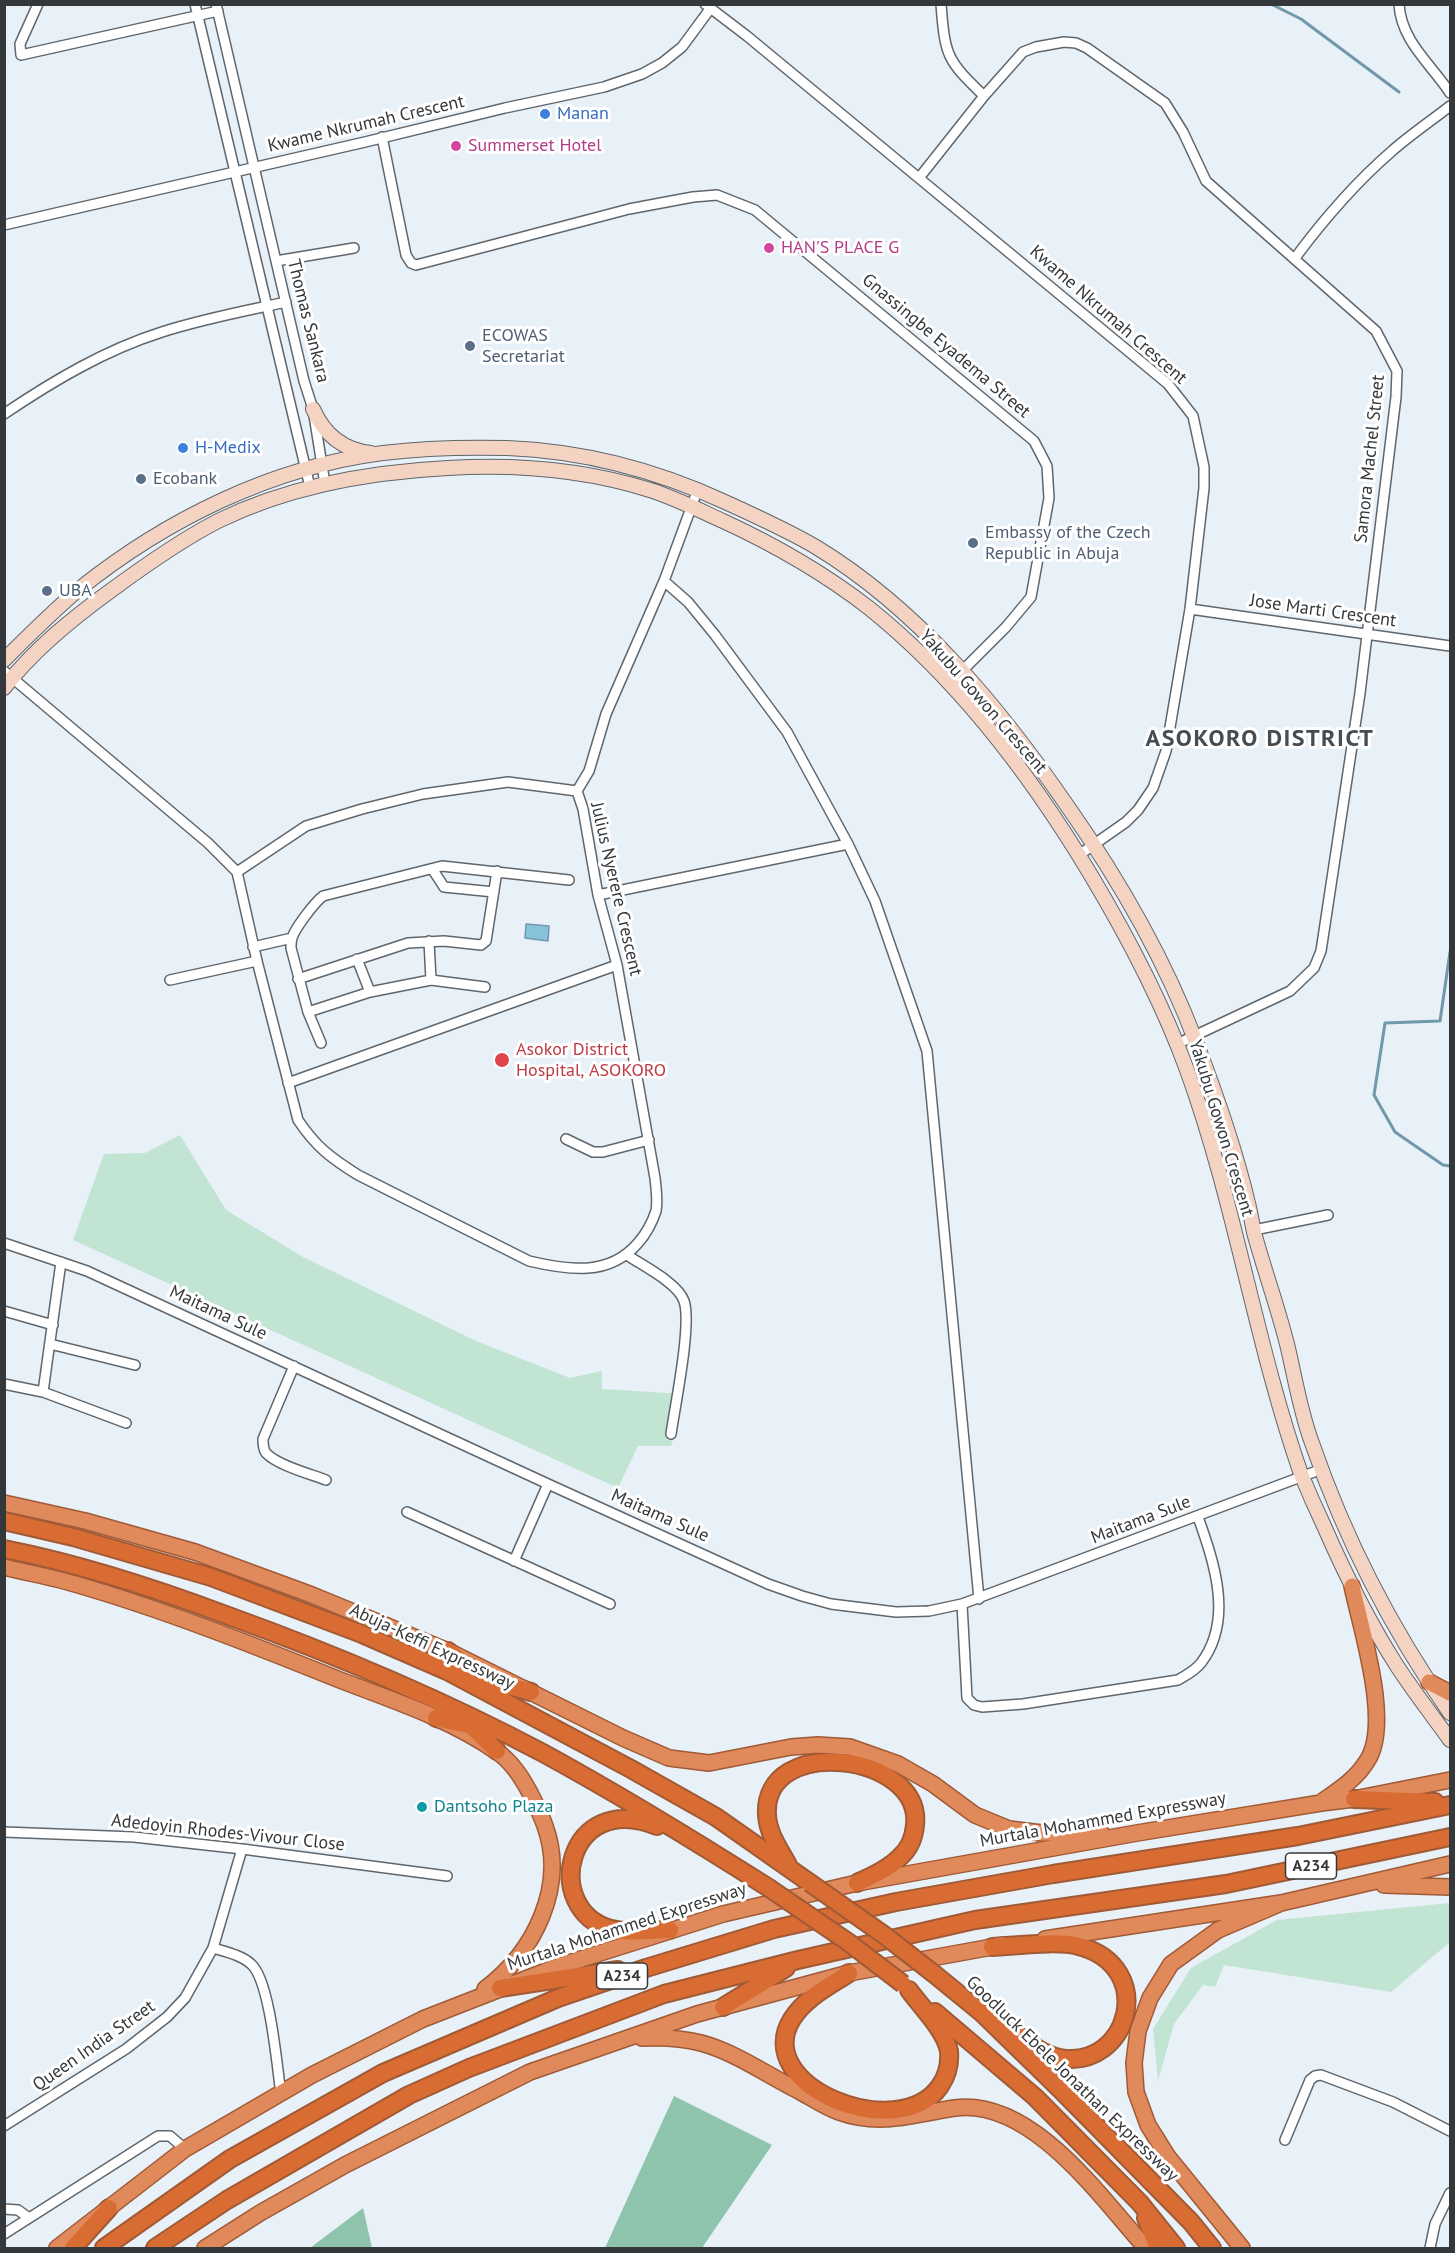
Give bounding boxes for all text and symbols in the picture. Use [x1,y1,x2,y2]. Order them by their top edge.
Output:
street label: Kwame Nkrumah Crescent [266,91,466,157]
place label: Manan [557,103,609,125]
marker: Manan [538,107,552,121]
place label: Summerset Hotel [468,135,601,157]
marker: Summerset Hotel [449,139,463,153]
place label: HAN'S PLACE G [781,237,899,259]
marker: HAN'S PLACE G [762,241,776,255]
street label: Kwame Nkrumah Crescent [1025,241,1191,389]
street label: Thomas Sankara [282,257,334,385]
street label: Gnassingbe Eyadema Street [857,269,1035,423]
place label: ECOWAS Secretariat [482,325,565,368]
marker: ECOWAS Secretariat [463,339,477,353]
street label: Samora Machel Street [1350,374,1390,544]
place label: H-Medix [195,437,261,459]
marker: H-Medix [176,441,190,455]
place label: Ecobank [153,468,217,490]
marker: Ecobank [134,472,148,486]
place label: Embassy of the Czech Republic in Abuja [985,522,1151,564]
marker: Embassy of the Czech Republic in Abuja [966,536,980,550]
place label: UBA [59,580,92,602]
marker: UBA [40,584,54,598]
street label: Jose Marti Crescent [1248,590,1398,632]
street label: Yakubu Gowon Crescent [915,626,1051,778]
district label: ASOKORO DISTRICT [1146,725,1374,753]
street label: Julius Nyerere Crescent [586,800,646,978]
street label: Yakubu Gowon Crescent [1184,1037,1258,1219]
place label: Asokor District Hospital, ASOKORO [516,1039,666,1082]
marker: Asokor District Hospital, ASOKORO [493,1051,511,1069]
street label: Maitama Sule [166,1281,270,1345]
street label: Maitama Sule [608,1485,712,1547]
street label: Maitama Sule [1088,1491,1194,1549]
street label: Abuja-Keffi Expressway [346,1599,518,1695]
street label: Murtala Mohammed Expressway [978,1788,1228,1852]
place label: Dantsoho Plaza [434,1796,553,1818]
marker: Dantsoho Plaza [415,1800,429,1814]
street label: Adedoyin Rhodes-Vivour Close [110,1810,346,1856]
road number: A234 [1286,1853,1336,1879]
street label: Murtala Mohammed Expressway [505,1878,749,1976]
road number: A234 [596,1963,648,1989]
street label: Goodluck Ebele Jonathan Expressway [961,1972,1183,2186]
street label: Queen India Street [29,1996,159,2096]

